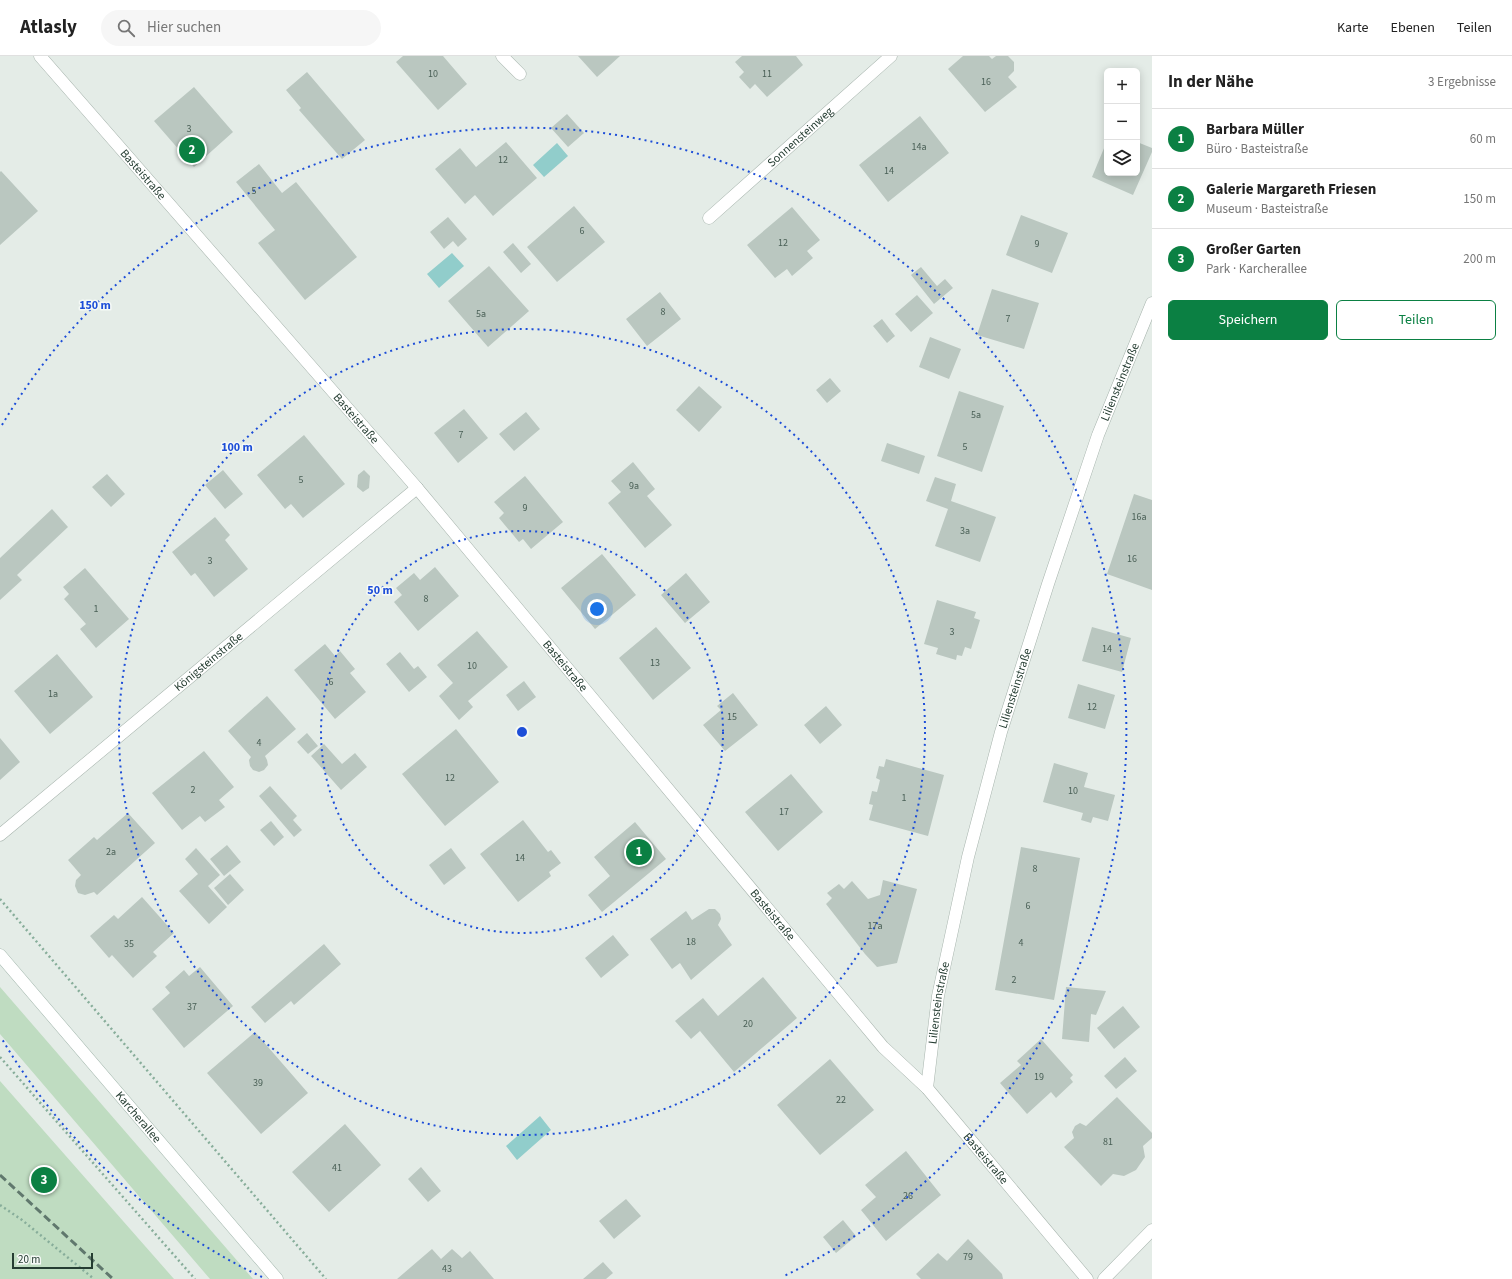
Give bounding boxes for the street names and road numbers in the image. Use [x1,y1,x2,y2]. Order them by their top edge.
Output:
street label: Sonnensteinweg [763,103,837,171]
street label: Basteistraße [116,145,170,203]
street label: Liliensteinstraße [1096,340,1143,424]
street label: Basteistraße [329,389,383,448]
street label: Königsteinstraße [170,628,246,695]
street label: Basteistraße [539,637,592,695]
street label: Liliensteinstraße [994,646,1036,731]
street label: Basteistraße [746,885,799,944]
street label: Liliensteinstraße [924,960,954,1045]
street label: Karcherallee [111,1087,165,1146]
street label: Basteistraße [959,1129,1012,1188]

